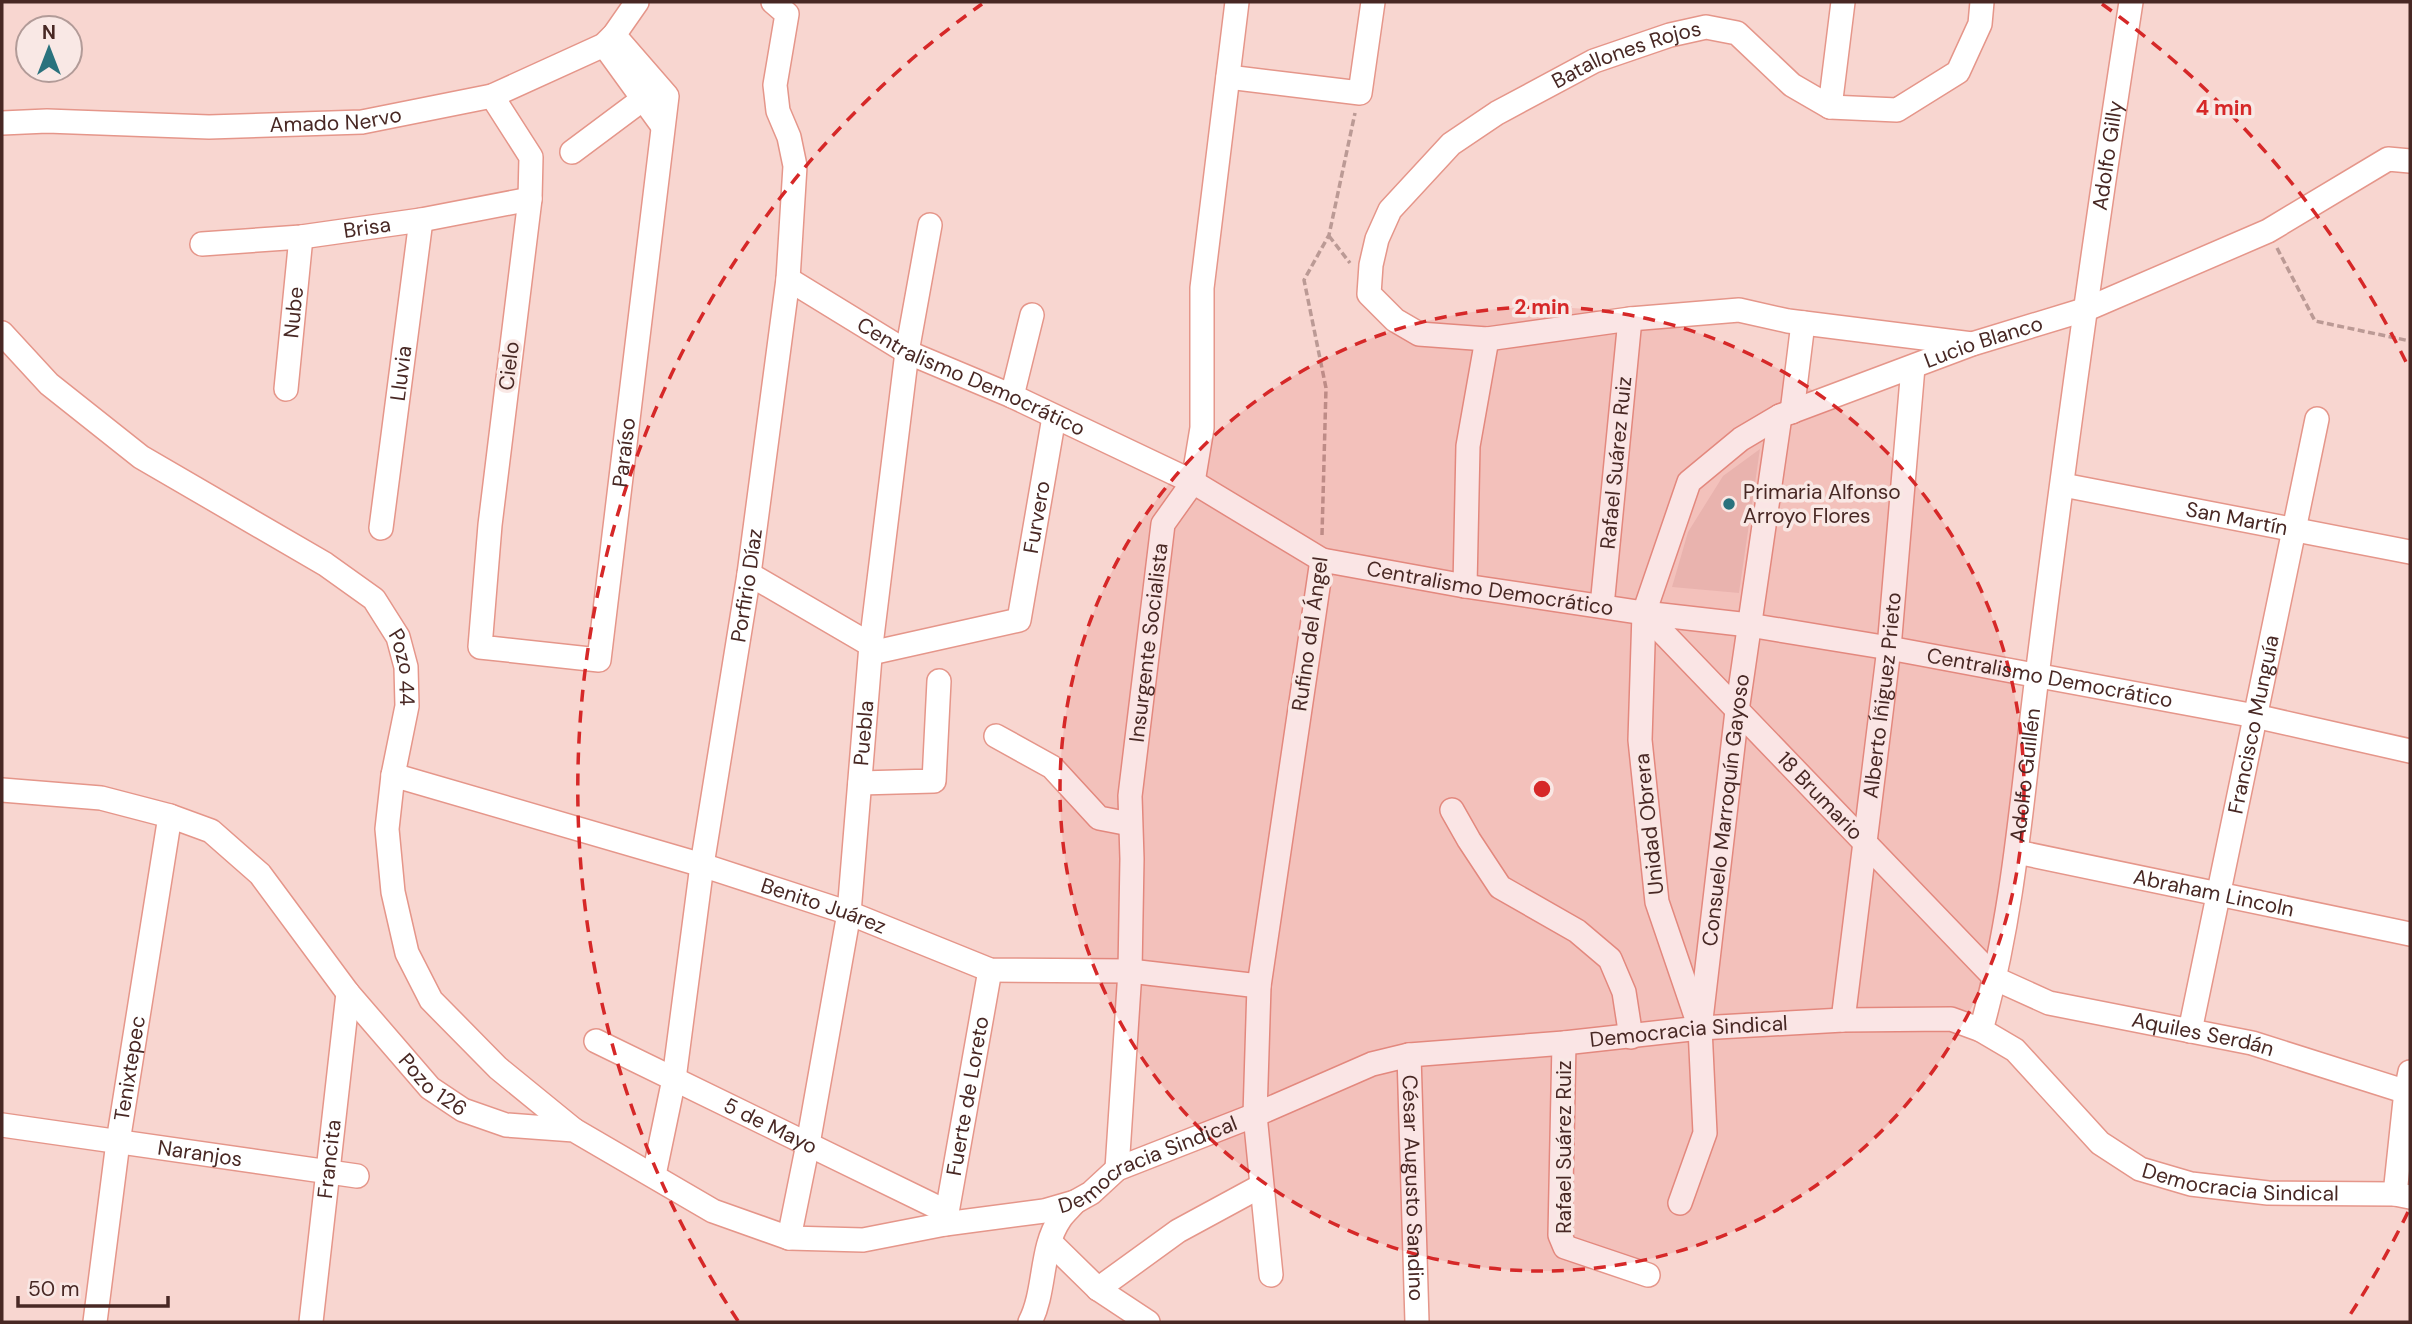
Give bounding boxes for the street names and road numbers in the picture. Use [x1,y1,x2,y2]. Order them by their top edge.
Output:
street label: Batallones Rojos [1547,14,1704,95]
street label: Adolfo Gilly [2086,99,2130,212]
street label: Amado Nervo [269,100,404,139]
street label: Brisa [342,210,393,245]
street label: Nube [277,285,310,339]
street label: Lucio Blanco [1920,309,2046,375]
street label: Centralismo Democrático [852,311,1090,443]
street label: Cielo [492,340,526,392]
street label: Lluvia [384,344,419,403]
street label: Rafael Suárez Ruiz [1594,375,1638,550]
street label: Paraíso [606,416,642,489]
street label: Furvero [1017,479,1057,556]
street label: San Martín [2183,495,2290,542]
street label: Porfirio Díaz [724,527,769,644]
street label: Insurgente Socialista [1123,541,1175,744]
street label: Centralismo Democrático [1364,554,1615,622]
street label: Rufino del Ángel [1285,555,1335,713]
street label: Alberto Íñiguez Prieto [1857,591,1908,800]
street label: Pozo 44 [382,623,421,706]
street label: Francisco Munguía [2221,633,2286,816]
street label: Centralismo Democrático [1924,641,2175,714]
street label: Consuelo Marroquín Gayoso [1696,672,1756,948]
street label: Puebla [847,699,880,767]
street label: Adolfo Guillén [2004,707,2047,844]
street label: 18 Brumario [1771,746,1869,846]
street label: Unidad Obrera [1628,752,1670,896]
street label: Abraham Lincoln [2131,863,2297,923]
street label: Benito Juárez [757,871,890,941]
street label: Aquiles Serdán [2129,1006,2278,1063]
street label: Democracia Sindical [1588,1009,1788,1054]
street label: Tenixtepec [108,1014,152,1123]
street label: Fuerte de Loreto [940,1014,996,1178]
street label: Pozo 126 [392,1047,473,1123]
street label: Rafael Suárez Ruiz [1550,1060,1578,1234]
street label: César Augusto Sandino [1396,1074,1430,1302]
street label: 5 de Mayo [719,1091,822,1161]
street label: Democracia Sindical [1055,1109,1241,1220]
street label: Francita [311,1118,348,1200]
street label: Naranjos [156,1134,244,1173]
street label: Democracia Sindical [2139,1156,2339,1208]

